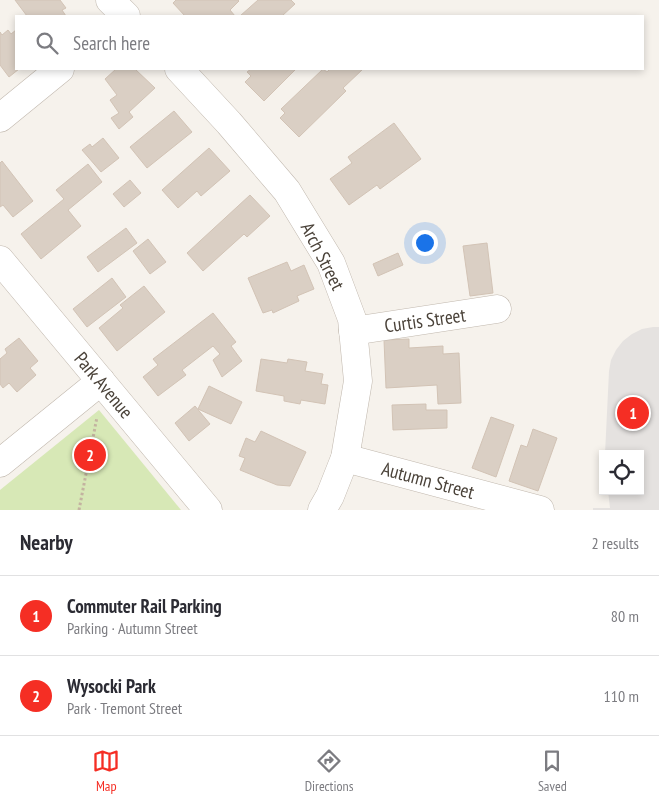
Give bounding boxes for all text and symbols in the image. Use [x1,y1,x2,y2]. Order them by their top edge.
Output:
search box [15,15,644,70]
icon: search [33,29,61,57]
text: Search here [73,31,150,55]
street label: Arch Street [296,218,351,295]
your location [412,230,438,256]
street label: Curtis Street [383,302,468,338]
street label: Park Avenue [69,347,139,423]
pin: 1 [617,394,649,432]
pin: 2 [74,436,106,474]
map controls [599,450,644,495]
button: locate [599,450,644,495]
street label: Autumn Street [379,456,478,504]
text: Nearby [20,529,73,556]
text: 2 results [592,533,639,553]
text: Commuter Rail Parking [67,594,222,618]
text: 1 [32,606,40,626]
text: 80 m [611,606,639,626]
text: Parking · Autumn Street [67,618,198,638]
text: Wysocki Park [67,674,156,698]
text: 2 [32,686,40,706]
text: 110 m [604,686,639,706]
text: Park · Tremont Street [67,698,182,718]
tab: Map [92,747,120,795]
tab: Directions [305,747,353,795]
tab: Saved [538,747,567,795]

